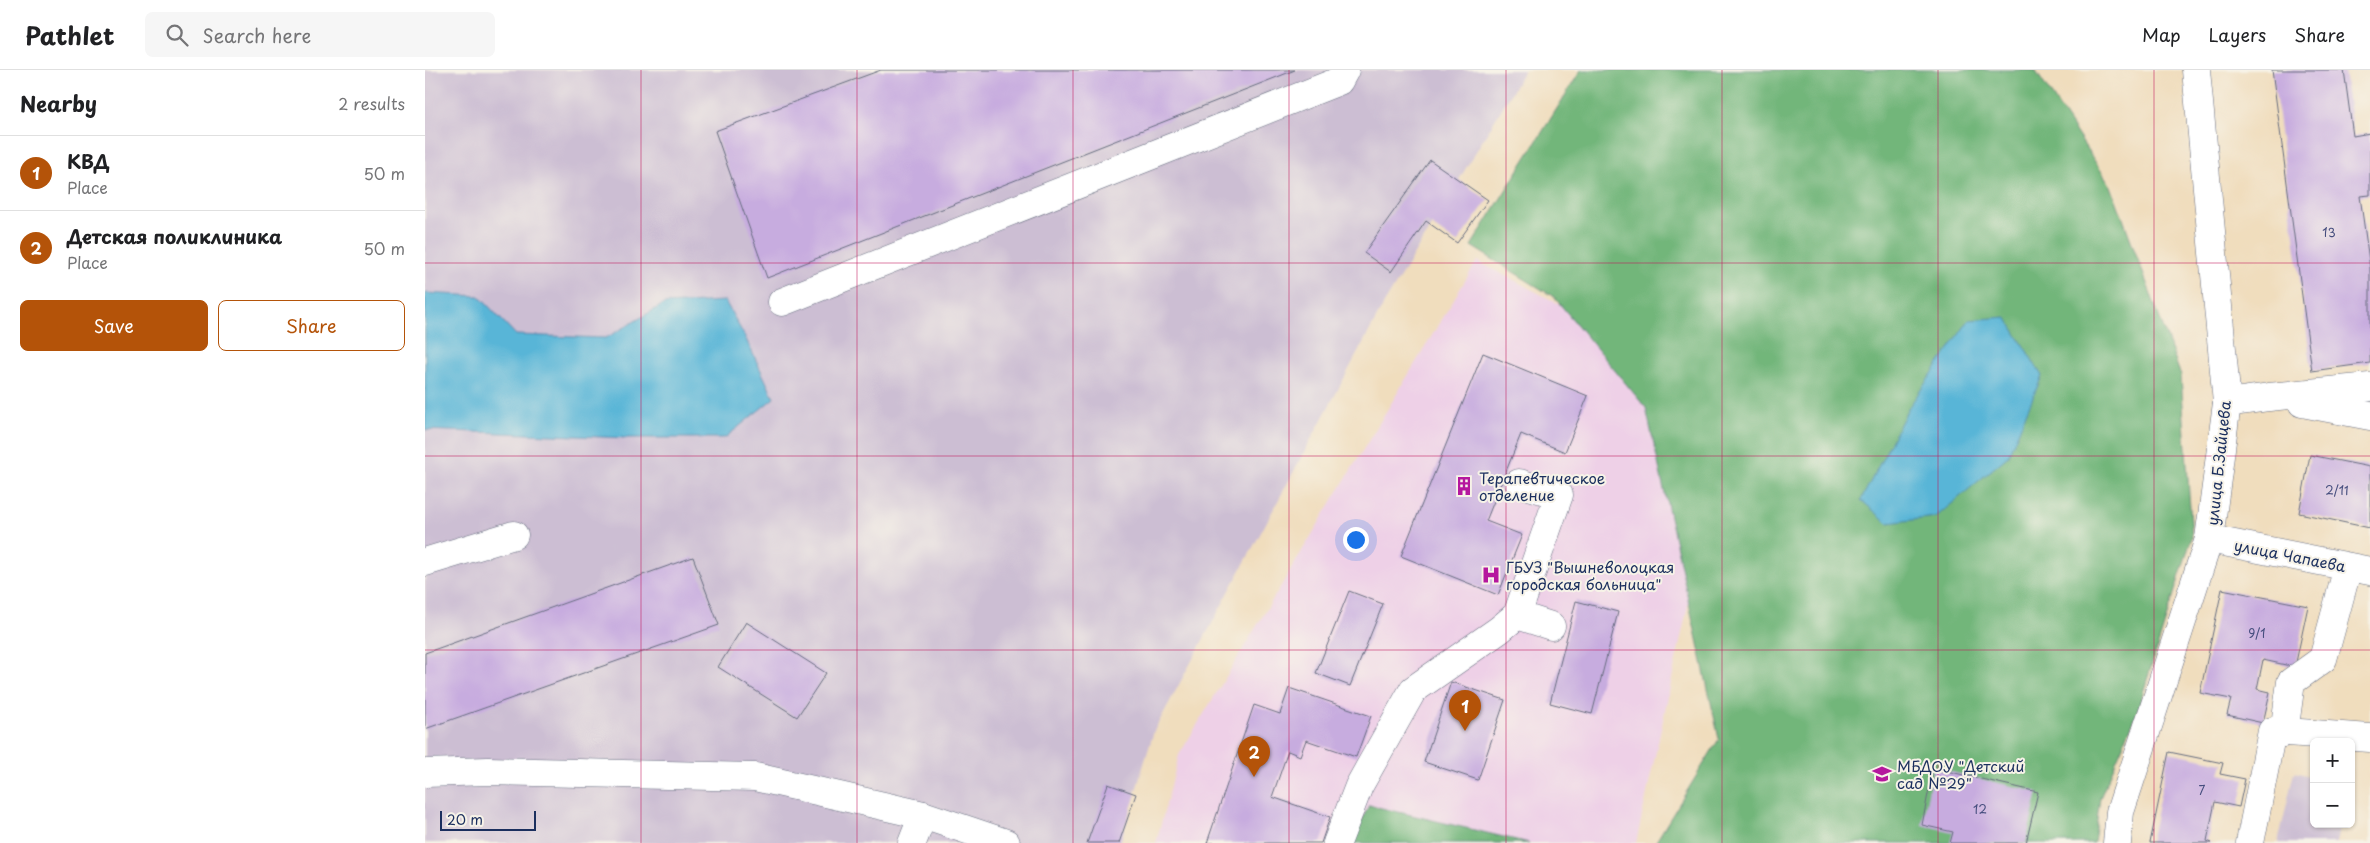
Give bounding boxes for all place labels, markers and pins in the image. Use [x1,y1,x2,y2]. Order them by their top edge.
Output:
place label: Терапевтическое отделение [1479,466,1605,506]
building icon: Терапевтическое отделение [1453,475,1475,497]
place label: ГБУЗ "Вышневолоцкая городская больница" [1506,555,1674,595]
hospital icon: ГБУЗ "Вышневолоцкая городская больница" [1480,564,1502,586]
pin: 1 [1449,690,1481,731]
pin: 2 [1238,736,1270,777]
place label: МБДОУ "Детский сад №29" [1897,754,2024,794]
school or university icon: МБДОУ "Детский сад №29" [1871,763,1893,785]

